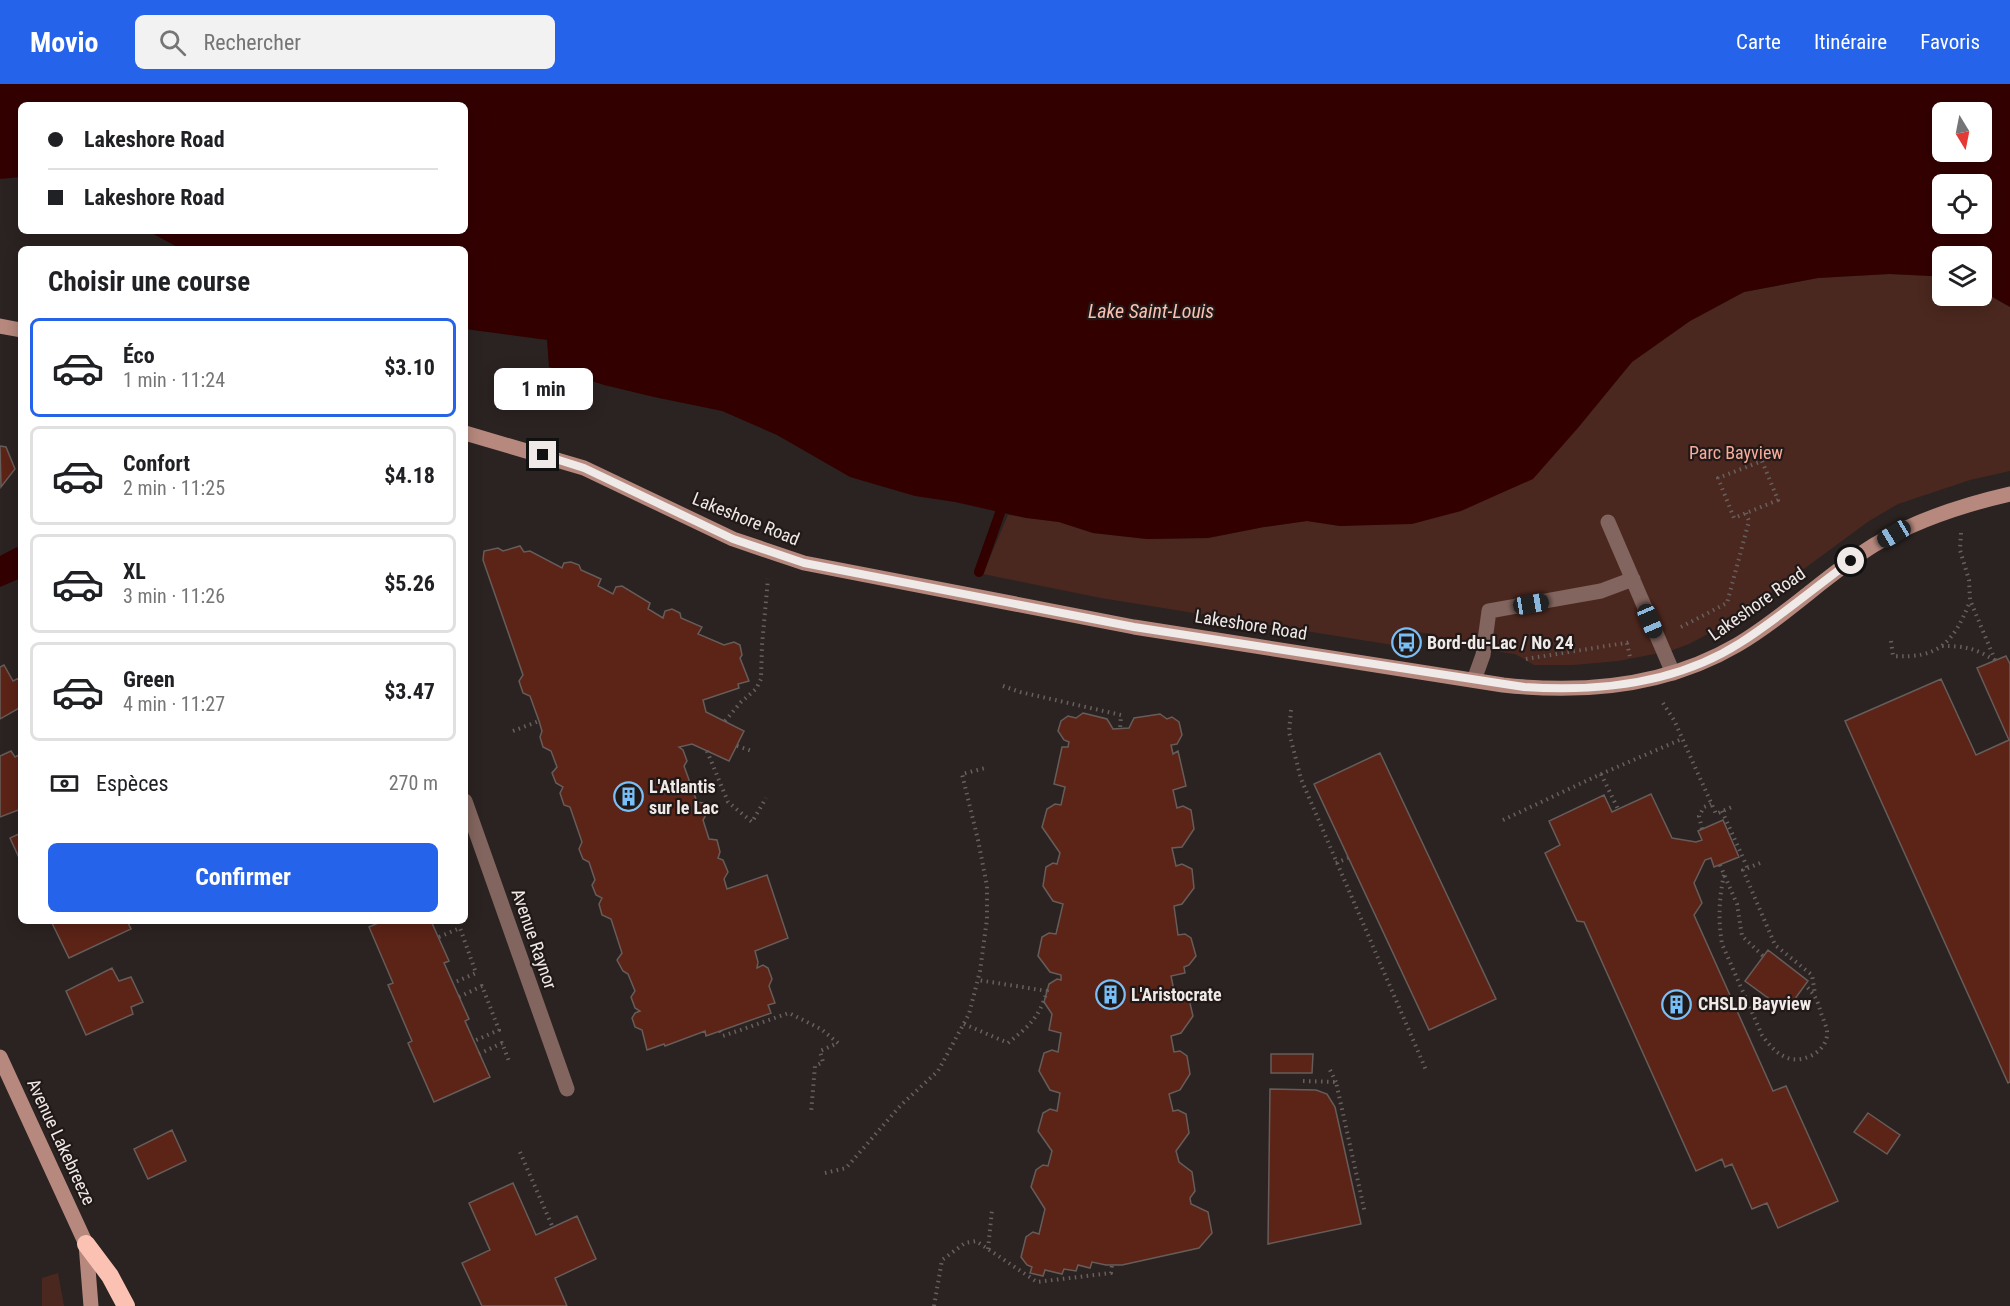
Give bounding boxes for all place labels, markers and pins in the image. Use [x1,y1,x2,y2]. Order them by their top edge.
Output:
bus stop icon: Bord-du-Lac / No 24 [1390,627,1422,659]
place label: Bord-du-Lac / No 24 [1427,632,1574,653]
place label: L'Atlantis sur le Lac [649,776,719,818]
building icon: L'Atlantis sur le Lac [612,781,644,813]
building icon: L'Aristocrate [1094,979,1126,1011]
place label: L'Aristocrate [1131,984,1222,1005]
building icon: CHSLD Bayview [1661,988,1693,1020]
place label: CHSLD Bayview [1698,993,1812,1014]

